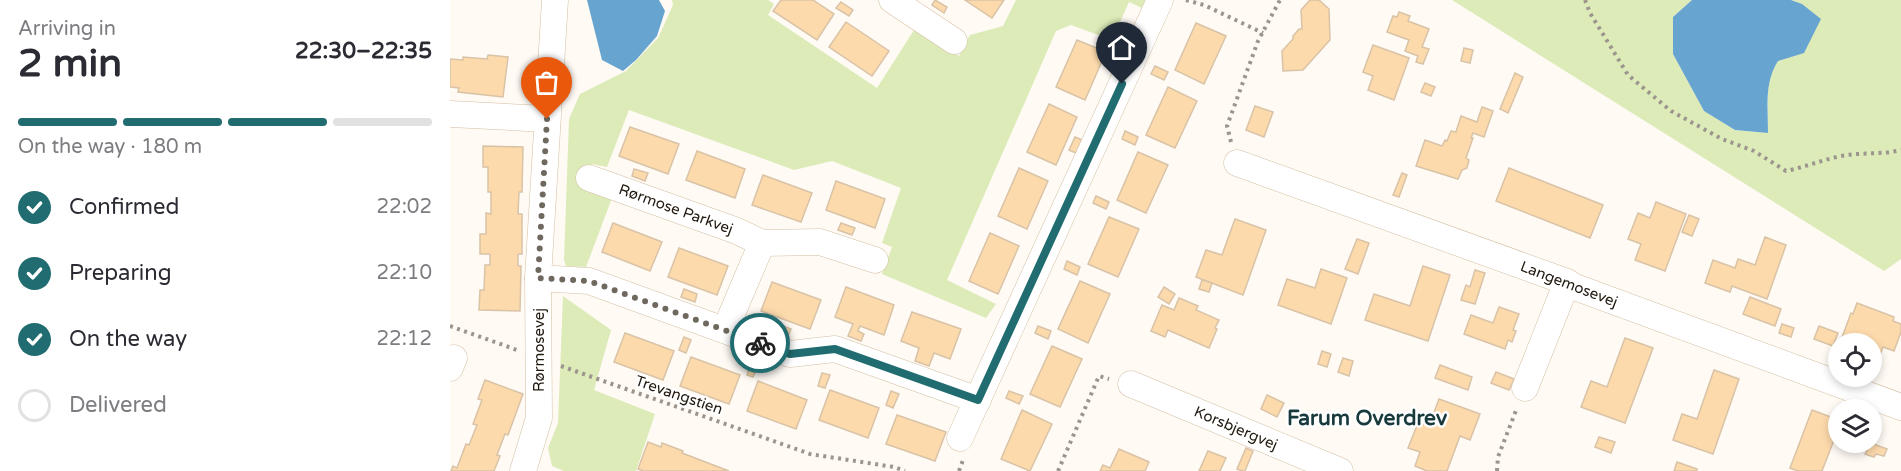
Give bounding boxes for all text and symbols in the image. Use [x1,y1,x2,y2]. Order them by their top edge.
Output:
text: Arriving in [18,17,116,41]
pin [1096,22,1147,84]
icon: home [1105,31,1138,64]
text: 22:30–22:35 [295,38,432,64]
text: 2 min [18,40,122,87]
pin [521,57,572,119]
icon: bag [530,66,563,99]
text: On the way · 180 m [18,135,202,159]
street label: Rørmose Parkvej [616,180,736,238]
icon: check [18,191,51,224]
text: Confirmed [69,194,179,220]
text: 22:02 [377,195,432,219]
icon: check [18,257,51,290]
street label: Langemosevej [1518,257,1620,311]
text: Preparing [69,260,172,286]
text: 22:10 [377,261,432,285]
street label: Rørmosevej [530,308,548,392]
courier [730,313,790,373]
icon: check [18,323,51,356]
text: On the way [69,326,187,352]
text: 22:12 [377,327,432,351]
icon: bike [744,327,777,360]
map controls [1828,333,1882,453]
button: locate [1828,333,1882,387]
street label: Trevangstien [633,372,725,418]
text: Delivered [69,392,167,418]
button: layers [1828,399,1882,453]
street label: Korsbjergvej [1192,402,1280,454]
district label: Farum Overdrev [1287,406,1447,431]

